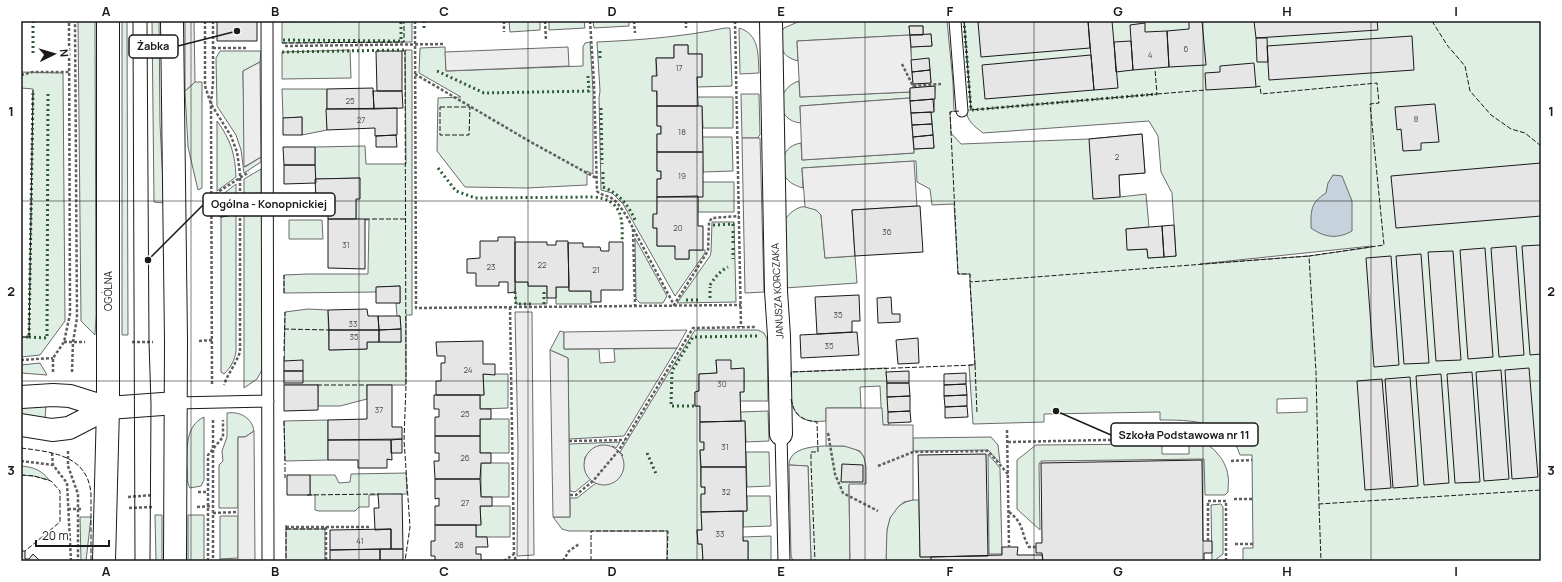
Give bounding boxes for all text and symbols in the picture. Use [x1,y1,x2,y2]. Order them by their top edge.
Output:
text: A [102,2,111,20]
text: B [271,2,279,20]
text: C [439,2,449,20]
text: D [607,2,617,20]
text: E [777,2,785,20]
text: F [947,2,954,20]
text: G [1113,2,1123,20]
text: H [1282,2,1292,20]
text: I [1454,2,1458,20]
north arrow [34,34,74,74]
callout: Żabka [129,35,178,58]
text: Żabka [137,38,169,53]
house number: 6 [1184,43,1189,54]
text: N [57,48,72,58]
house number: 4 [1148,49,1153,60]
house number: 17 [675,62,683,73]
house number: 25 [345,95,355,106]
text: 1 [8,102,14,120]
text: 1 [1548,102,1554,120]
house number: 8 [1414,113,1419,124]
house number: 27 [357,114,365,125]
house number: 18 [678,126,686,137]
house number: 2 [1115,151,1120,162]
house number: 19 [678,170,686,181]
callout: Ogólna - Konopnickiej [203,193,335,216]
text: Ogólna - Konopnickiej [211,196,327,211]
house number: 20 [673,222,683,233]
house number: 36 [882,226,892,237]
house number: 31 [342,239,350,250]
street label: JANUSZA KORCZAKA [767,242,787,339]
house number: 22 [537,259,547,270]
house number: 23 [487,261,495,272]
house number: 21 [592,264,600,275]
street label: OGÓLNA [101,270,115,311]
text: 2 [7,282,15,300]
text: 2 [1547,282,1555,300]
house number: 35 [833,309,843,320]
house number: 33 [349,318,357,329]
house number: 35 [349,331,359,342]
house number: 35 [824,340,834,351]
house number: 24 [463,364,473,375]
house number: 30 [717,378,727,389]
house number: 37 [375,404,383,415]
house number: 25 [460,408,470,419]
callout: Szkoła Podstawowa nr 11 [1111,423,1258,446]
text: Szkoła Podstawowa nr 11 [1118,427,1250,442]
house number: 31 [721,441,729,452]
house number: 26 [460,452,470,463]
text: 3 [7,461,15,479]
text: 3 [1547,461,1555,479]
house number: 32 [722,486,731,497]
house number: 27 [461,497,469,508]
scale bar [36,522,109,548]
text: 20 m [42,527,69,544]
house number: 33 [716,528,724,539]
house number: 41 [356,535,364,546]
house number: 28 [454,539,464,550]
text: A [102,562,111,580]
text: B [271,562,279,580]
text: C [439,562,449,580]
text: D [607,562,617,580]
text: E [777,562,785,580]
text: F [947,562,954,580]
text: G [1113,562,1123,580]
text: H [1282,562,1292,580]
text: I [1454,562,1458,580]

